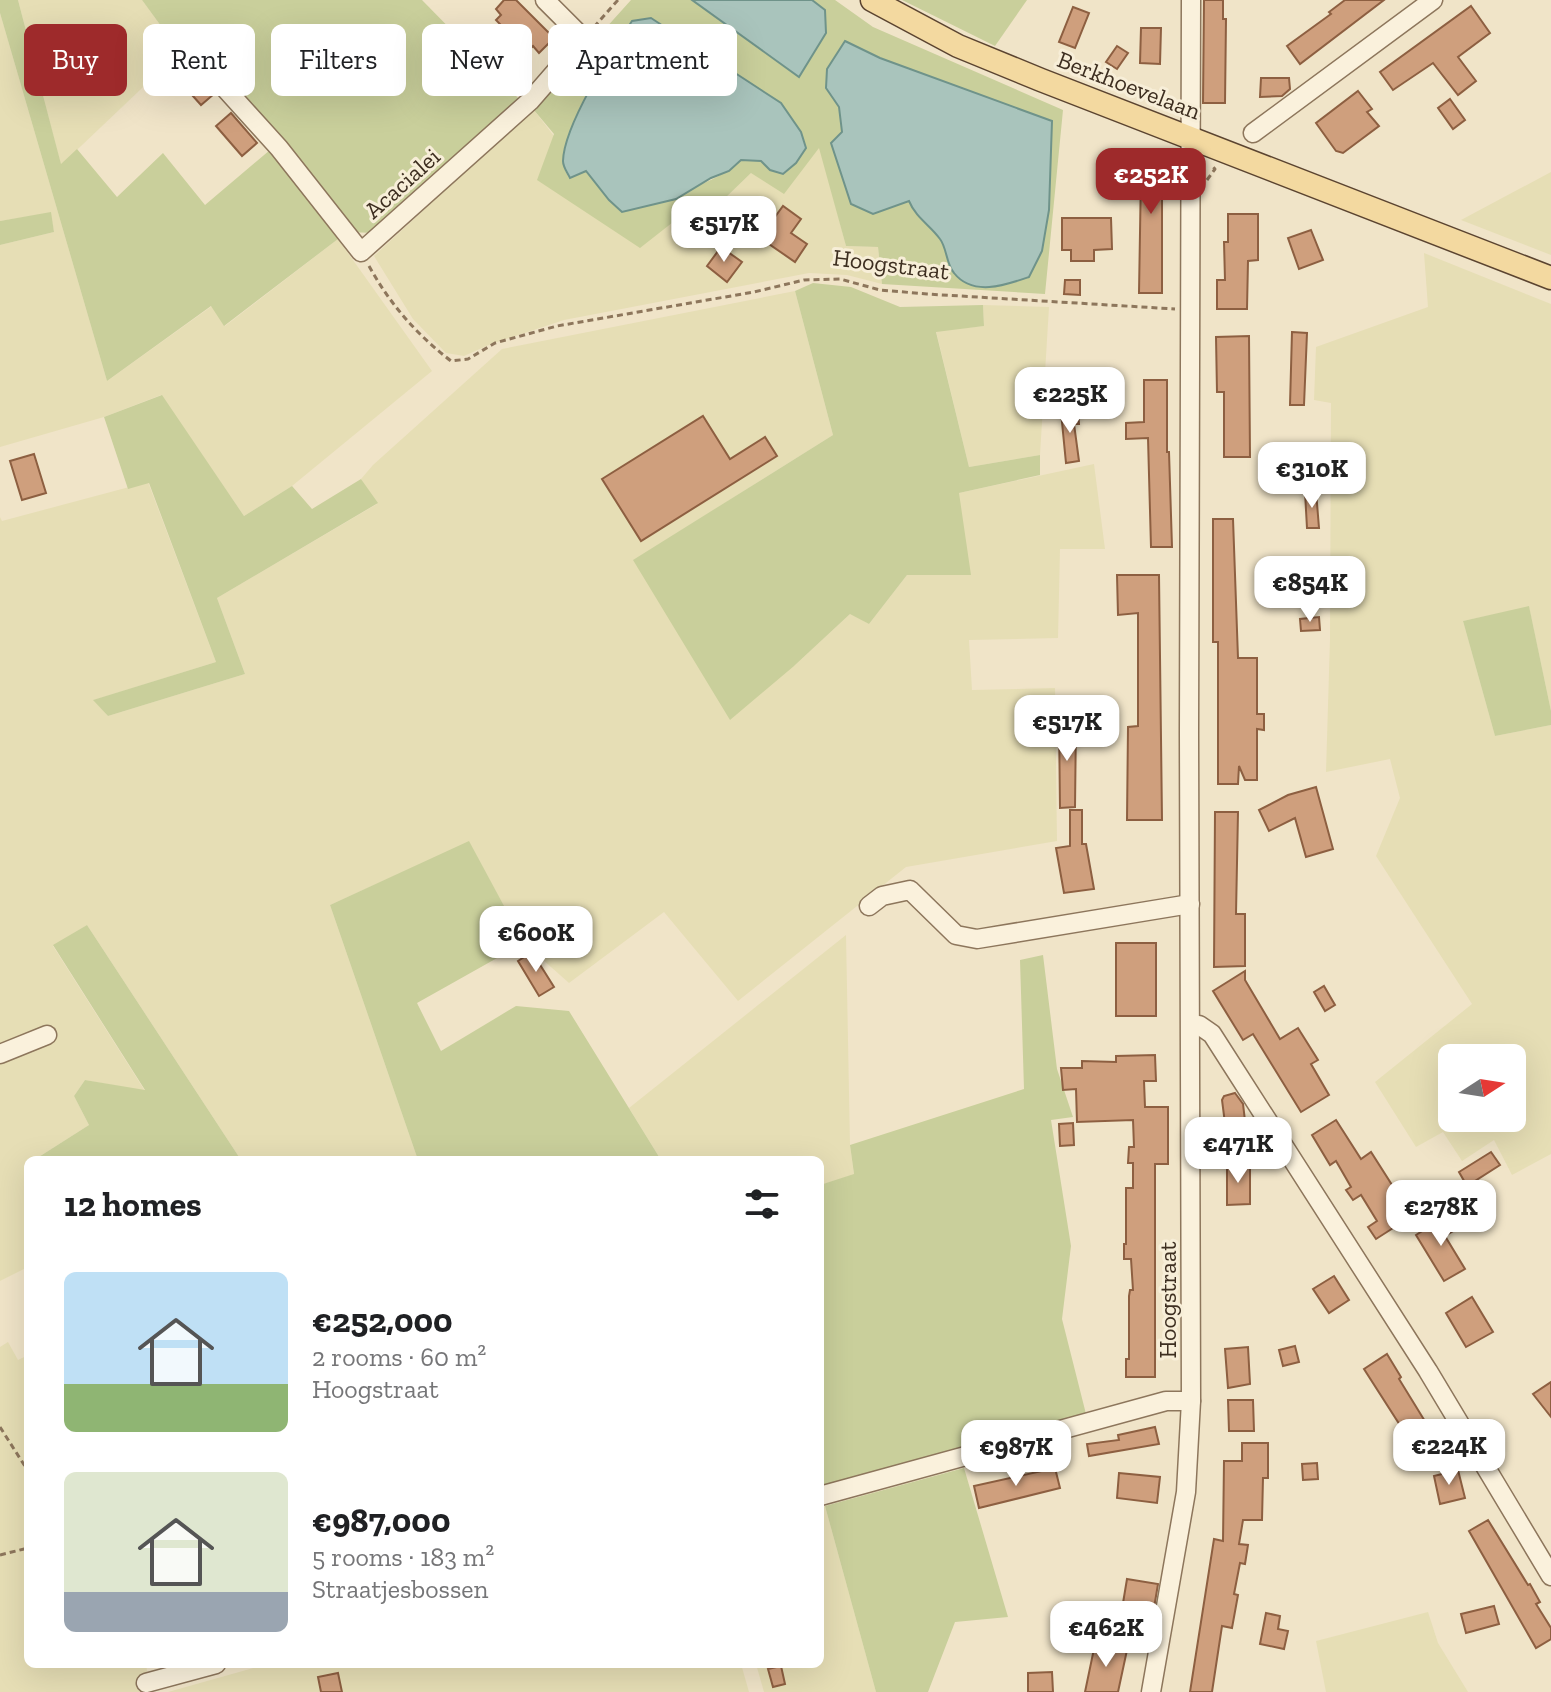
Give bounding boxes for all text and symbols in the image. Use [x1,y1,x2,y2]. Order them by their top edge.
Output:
chip: Buy [24,24,127,96]
chip: Rent [143,24,255,96]
chip: Filters [271,24,406,96]
chip: New [422,24,532,96]
chip: Apartment [548,24,737,96]
street label: Berkhoevelaan [1053,44,1205,126]
street label: Acacialei [358,141,446,224]
pin: €252K [1095,148,1207,216]
text: €252K [1114,158,1188,190]
pin: €517K [668,196,780,264]
text: €517K [689,206,759,238]
street label: Hoogstraat [831,242,951,286]
pin: €225K [1014,367,1126,435]
text: €225K [1033,377,1107,409]
pin: €310K [1256,442,1368,510]
text: €310K [1276,452,1348,484]
pin: €854K [1254,556,1366,624]
text: €854K [1272,566,1348,598]
pin: €517K [1011,695,1123,763]
text: €517K [1032,705,1102,737]
pin: €600K [480,906,592,974]
text: €600K [498,916,574,948]
north arrow [1438,1044,1526,1132]
map controls [1438,1044,1526,1132]
pin: €471K [1182,1117,1294,1185]
text: €471K [1203,1127,1273,1159]
pin: €278K [1385,1180,1497,1248]
icon: filters [740,1182,784,1226]
text: 12 homes [64,1184,202,1225]
text: €278K [1404,1190,1478,1222]
street label: Hoogstraat [1153,1241,1182,1358]
text: €252,000 [312,1300,453,1341]
icon: home [128,1304,224,1400]
text: 2 rooms · 60 m² [312,1341,486,1373]
text: Hoogstraat [312,1373,439,1405]
pin: €224K [1393,1419,1505,1487]
pin: €987K [960,1420,1072,1488]
text: €224K [1411,1429,1487,1461]
text: €987K [979,1430,1053,1462]
text: €987,000 [312,1500,451,1541]
icon: home [128,1504,224,1600]
text: 5 rooms · 183 m² [312,1541,494,1573]
text: Straatjesbossen [312,1573,488,1605]
pin: €462K [1050,1601,1162,1669]
text: €462K [1068,1611,1144,1643]

